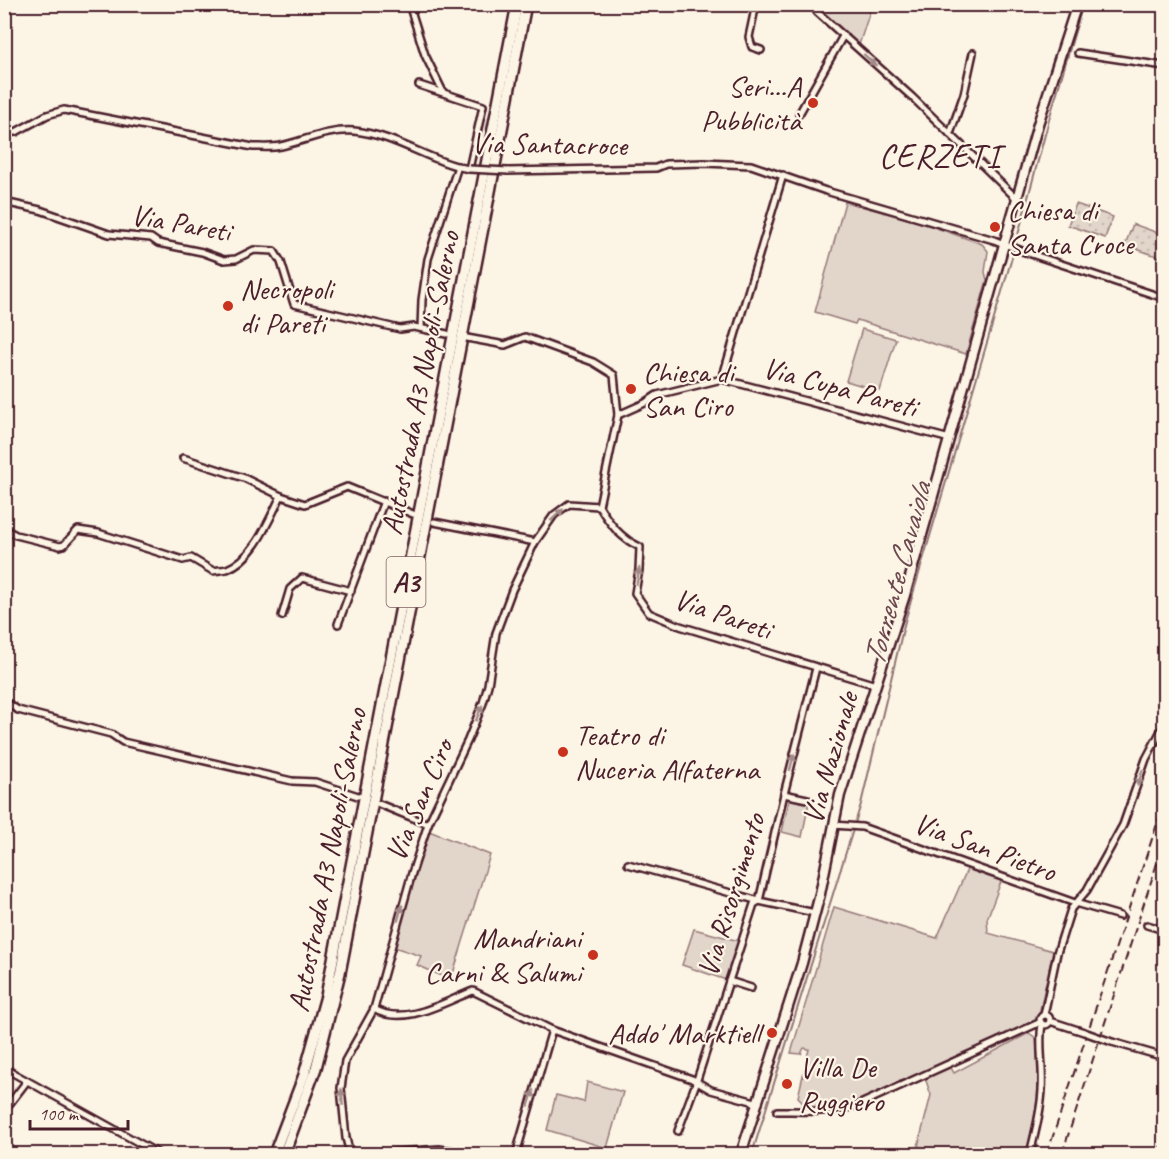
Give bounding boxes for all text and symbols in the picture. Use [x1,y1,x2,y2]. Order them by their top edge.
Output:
one-way arrow [862,53,877,66]
place label: Seri...A Pubblicità [701,67,803,139]
marker: Seri...A Pubblicità [806,96,820,110]
street label: Via Santacroce [471,124,630,164]
district label: CERZETI [879,135,1006,177]
place label: Chiesa di Santa Croce [1007,191,1136,263]
street label: Via Pareti [128,196,237,251]
marker: Chiesa di Santa Croce [988,220,1002,234]
street label: Autostrada A3 Napoli-Salerno [372,227,468,538]
place label: Necropoli di Pareti [240,270,336,342]
marker: Necropoli di Pareti [221,299,235,313]
street label: Via Cupa Pareti [759,348,924,427]
place label: Chiesa di San Ciro [643,353,737,425]
marker: Chiesa di San Ciro [624,382,638,396]
water label: Torrente Cavaiola [853,475,942,670]
one-way arrow [549,508,564,522]
road number: A3 [386,557,426,607]
one-way arrow [633,566,642,585]
street label: Via Pareti [669,580,780,649]
street label: Via Nazionale [793,686,868,828]
one-way arrow [474,703,484,721]
street label: Autostrada A3 Napoli-Salerno [279,704,375,1015]
place label: Teatro di Nuceria Alfaterna [575,716,761,788]
street label: Via San Ciro [376,730,463,867]
marker: Teatro di Nuceria Alfaterna [556,745,570,759]
one-way arrow [788,753,797,771]
one-way arrow [1135,769,1144,787]
street label: Via San Pietro [909,804,1062,891]
street label: Via Risorgimento [688,807,774,981]
one-way arrow [396,904,405,922]
place label: Mandriani Carni & Salumi [425,919,584,991]
marker: Mandriani Carni & Salumi [586,948,600,962]
place label: Addo' Marktiell [608,1014,765,1052]
marker: Addo' Marktiell [765,1026,779,1040]
place label: Villa De Ruggiero [799,1048,885,1120]
marker: Villa De Ruggiero [780,1077,794,1091]
one-way arrow [337,1087,347,1106]
one-way arrow [527,1089,536,1107]
scale bar [30,1093,128,1131]
text: 100 m [39,1103,80,1125]

